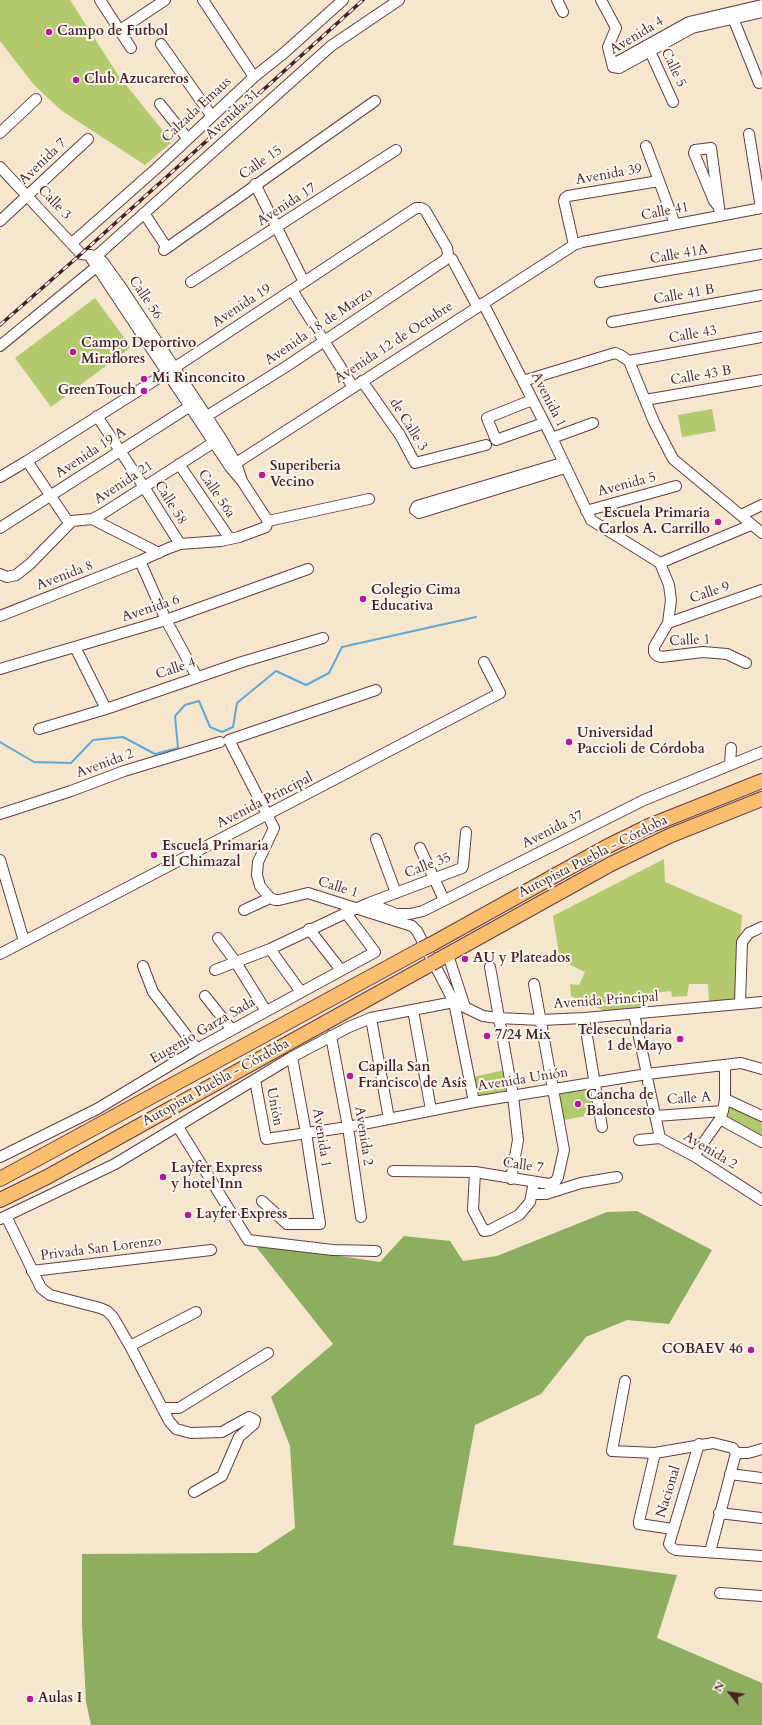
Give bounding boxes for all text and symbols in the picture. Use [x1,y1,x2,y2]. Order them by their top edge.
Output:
street label: Avenida 4 [607,13,667,59]
place label: Campo de Futbol [57,24,168,40]
marker: Campo de Futbol [44,27,54,37]
street label: Calle 5 [657,46,689,90]
place label: Club Azucareros [84,72,189,88]
street label: Calzada Emaus [159,74,235,146]
marker: Club Azucareros [71,75,81,85]
street label: Avenida 31 [203,86,263,144]
street label: Avenida 7 [16,135,70,189]
street label: Calle 15 [236,142,286,184]
street label: Avenida 39 [575,161,643,189]
street label: Avenida 17 [254,180,320,230]
street label: Calle 3 [34,182,74,224]
street label: Calle 41 [640,199,690,225]
street label: Calle 41A [649,242,709,268]
street label: Calle 56 [125,273,165,323]
street label: Avenida 19 [209,281,275,331]
street label: Calle 41 B [652,281,716,309]
street label: Avenida 18 de Marzo [262,285,376,369]
street label: Avenida 12 de Octubre [332,298,456,388]
street label: Calle 43 [668,323,718,347]
place label: Campo Deportivo Miraflores [81,336,196,368]
marker: Campo Deportivo Miraflores [68,347,78,357]
street label: Calle 43 B [669,362,733,390]
street label: Avenida 1 [527,370,569,430]
place label: Mi Rinconcito [152,371,245,387]
marker: Mi Rinconcito [139,374,149,384]
place label: GreenTouch [58,383,136,399]
marker: GreenTouch [139,386,149,396]
street label: de Calle 3 [385,396,431,454]
street label: Avenida 19 A [53,424,129,482]
street label: Avenida 21 [91,458,157,508]
place label: Superiberia Vecino [270,459,341,492]
street label: Calle 56a [194,467,238,521]
street label: Avenida 5 [596,469,658,501]
marker: Superiberia Vecino [257,470,267,480]
street label: Calle 58 [150,478,190,528]
place label: Escuela Primaria Carlos A. Carrillo [598,506,710,538]
marker: Escuela Primaria Carlos A. Carrillo [713,517,723,527]
street label: Avenida 8 [34,557,96,595]
street label: Calle 9 [688,578,732,608]
place label: Colegio Cima Educativa [371,583,461,616]
street label: Avenida 6 [120,592,182,626]
marker: Colegio Cima Educativa [358,594,368,604]
street label: Calle 1 [669,632,711,650]
street label: Calle 4 [154,654,198,684]
place label: Universidad Paccioli de Córdoba [577,726,705,758]
marker: Universidad Paccioli de Córdoba [564,737,574,747]
street label: Avenida 2 [74,746,136,782]
street label: Avenida Principal [214,770,316,832]
street label: Avenida 37 [519,807,587,853]
street label: Autopista Puebla - Córdoba [516,812,670,902]
place label: Escuela Primaria El Chimazal [162,839,269,872]
street label: Calle 35 [402,849,454,883]
marker: Escuela Primaria El Chimazal [149,850,159,860]
street label: Calle 1 [316,874,360,902]
place label: AU y Plateados [473,951,570,967]
marker: AU y Plateados [460,954,470,964]
street label: Avenida Principal [553,989,659,1013]
street label: Eugenio Garza Sada [147,994,259,1068]
place label: Telesecundaria 1 de Mayo [578,1023,672,1056]
place label: 7/24 Mix [495,1028,551,1044]
marker: 7/24 Mix [482,1031,492,1041]
marker: Telesecundaria 1 de Mayo [675,1034,685,1044]
street label: Autopista Puebla - Córdoba [140,1036,292,1130]
place label: Capilla San Francisco de Asís [358,1060,467,1092]
street label: Avenida Unión [477,1065,569,1095]
marker: Capilla San Francisco de Asís [345,1071,355,1081]
street label: Unión [262,1086,286,1128]
place label: Cancha de Baloncesto [586,1088,655,1120]
street label: Calle A [666,1089,712,1109]
marker: Cancha de Baloncesto [573,1099,583,1109]
street label: Avenida 2 [350,1105,376,1167]
street label: Avenida 1 [308,1107,334,1169]
street label: Avenida 2 [680,1128,740,1174]
street label: Calle 7 [501,1155,545,1177]
place label: Layfer Express y hotel Inn [171,1161,262,1194]
marker: Layfer Express y hotel Inn [158,1172,168,1182]
place label: Layfer Express [196,1207,287,1223]
marker: Layfer Express [183,1210,193,1220]
street label: Privada San Lorenzo [40,1233,162,1265]
place label: COBAEV 46 [662,1342,743,1358]
marker: COBAEV 46 [746,1345,756,1355]
street label: Nacional [653,1464,685,1520]
north arrow [710,1673,750,1713]
text: N [710,1679,728,1695]
place label: Aulas I [38,1691,82,1707]
marker: Aulas I [25,1694,35,1704]

